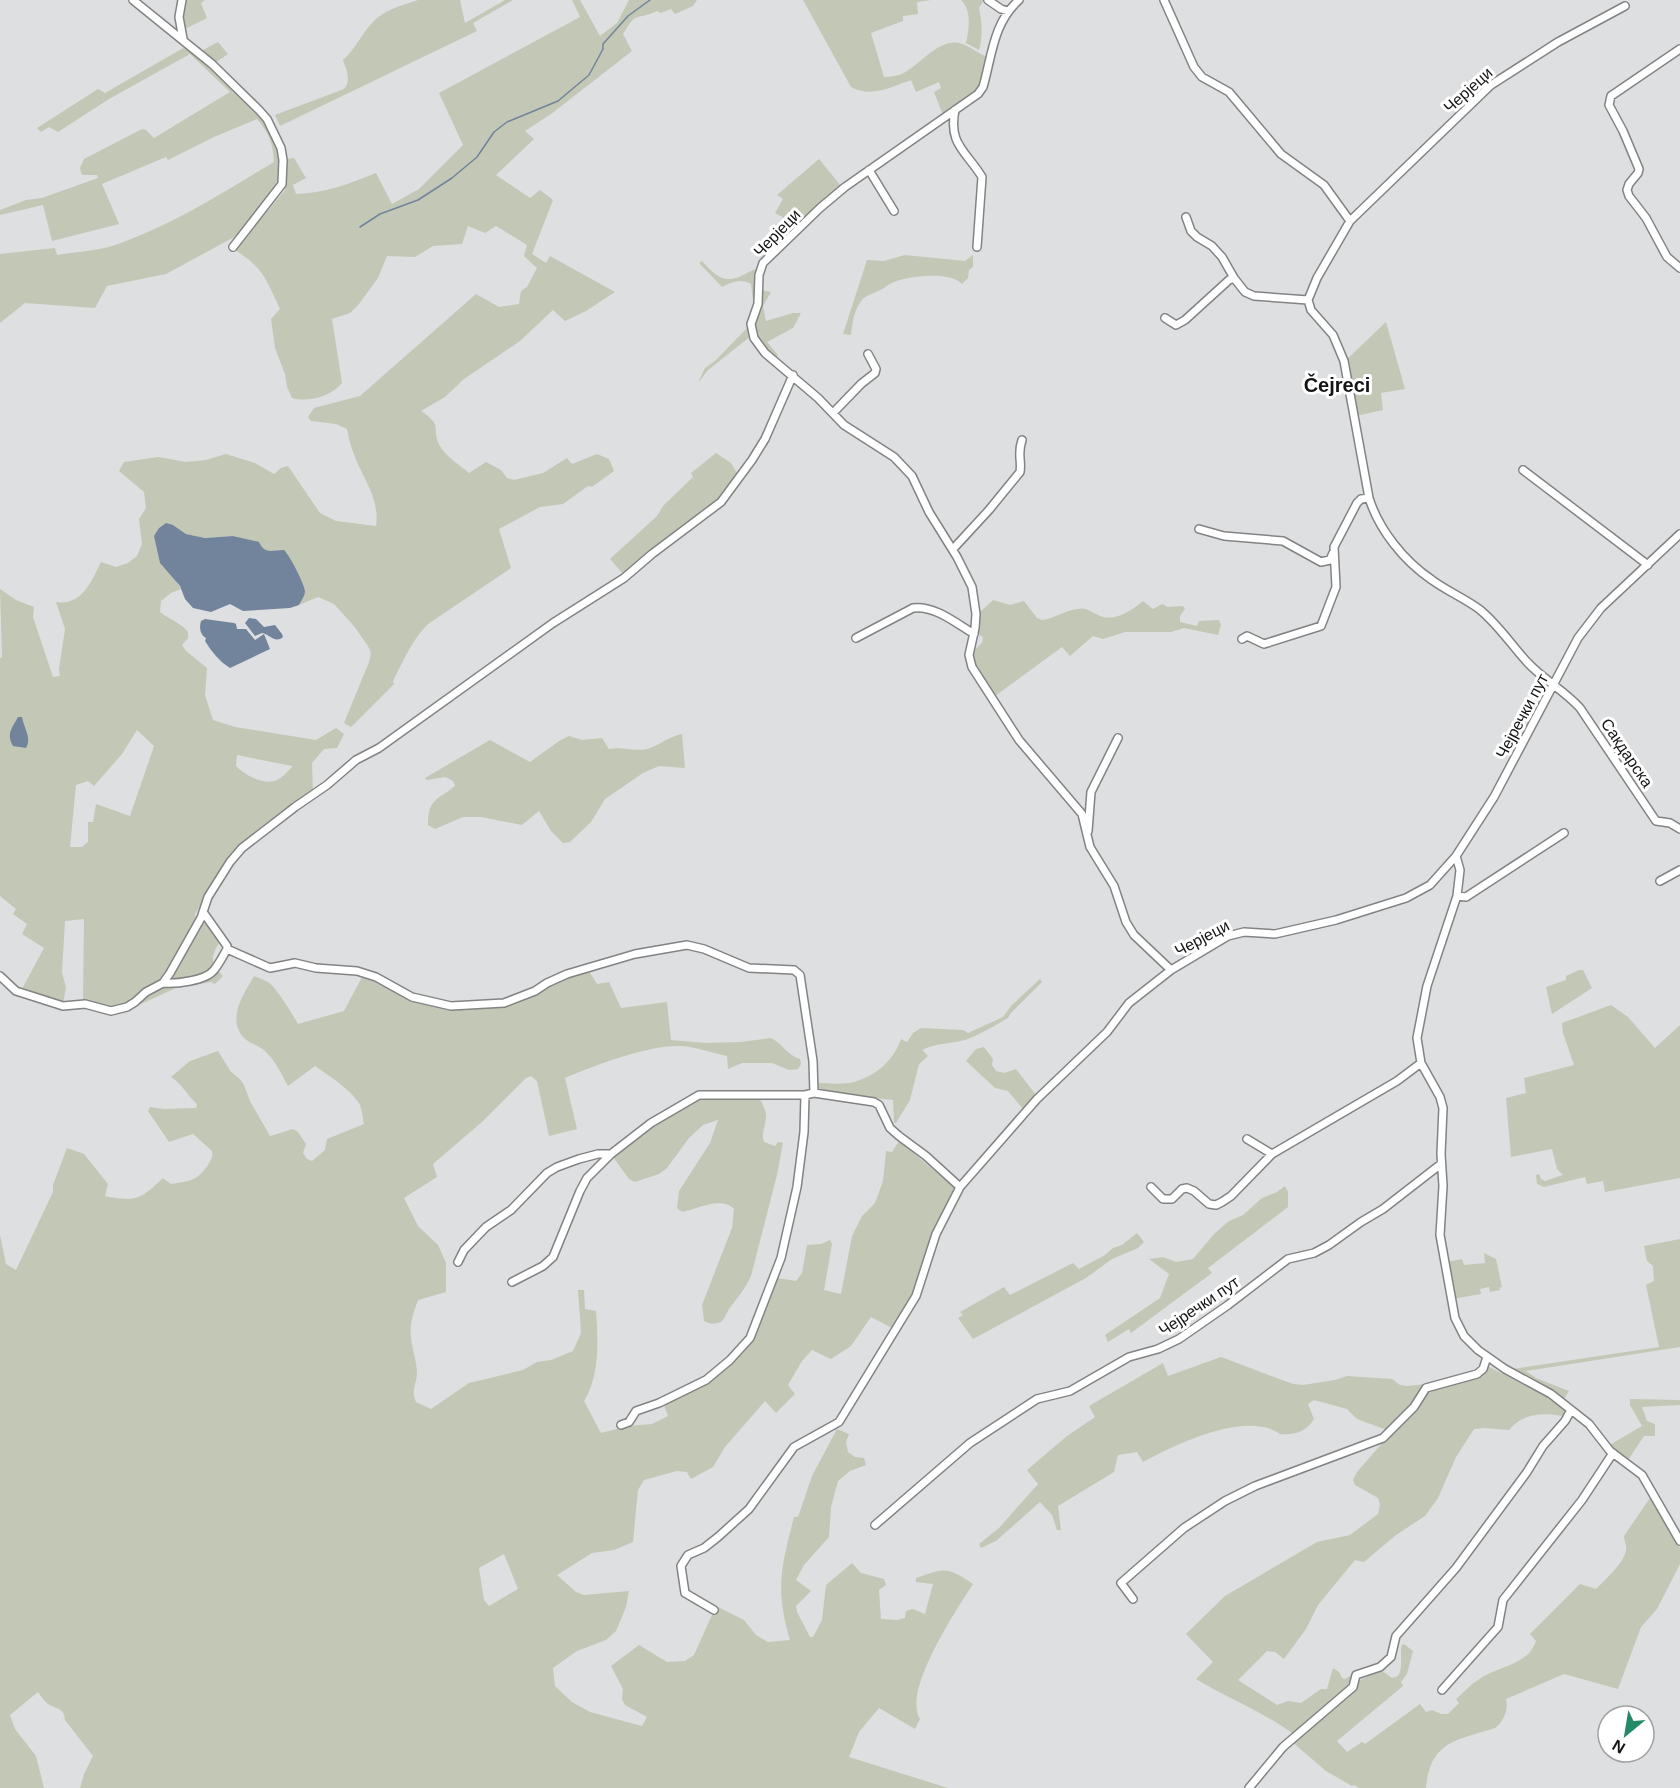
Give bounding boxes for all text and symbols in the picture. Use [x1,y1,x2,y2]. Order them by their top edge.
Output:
street label: Черјеци [1440,64,1496,116]
street label: Черјеци [750,206,804,260]
district label: Čejreci [1304,373,1370,396]
street label: Чејречки пут [1493,670,1552,761]
street label: Сакдарска [1598,715,1656,791]
street label: Черјеци [1172,917,1232,959]
street label: Чејречки пут [1156,1273,1243,1339]
north arrow [1596,1704,1656,1764]
text: N [1609,1736,1628,1757]

